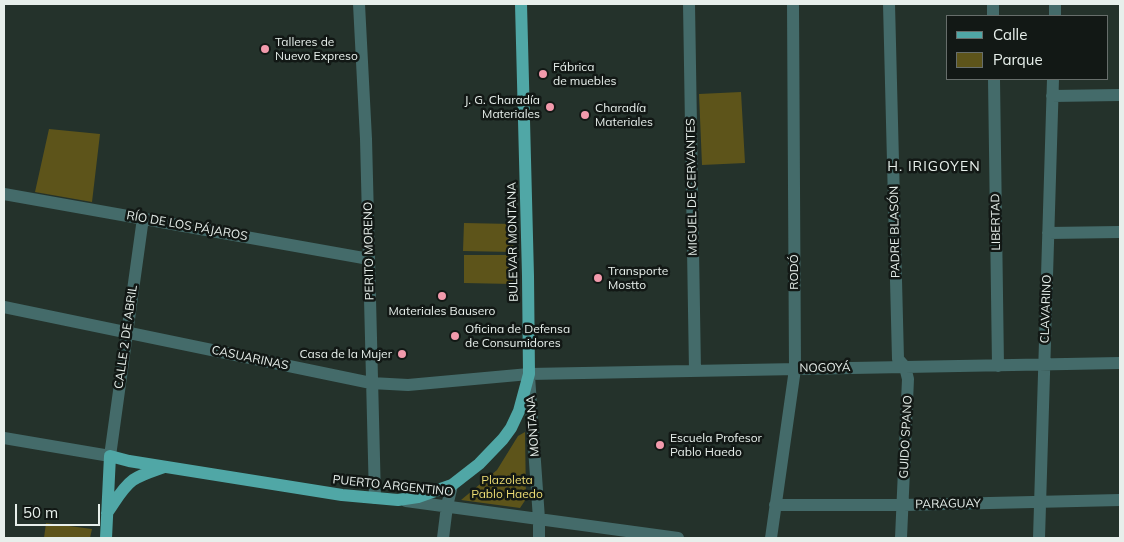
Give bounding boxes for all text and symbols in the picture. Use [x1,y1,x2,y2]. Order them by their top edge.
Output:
legend [946,15,1109,80]
text: Calle [993,25,1027,44]
place label: Talleres de Nuevo Expreso [275,35,358,63]
marker: Talleres de Nuevo Expreso [259,43,271,55]
text: Parque [993,50,1043,69]
place label: Fábrica de muebles [553,60,616,88]
marker: Fábrica de muebles [537,68,549,80]
place label: J. G. Charadía Materiales [465,93,540,121]
marker: J. G. Charadía Materiales [544,101,556,113]
place label: Charadía Materiales [595,101,653,129]
marker: Charadía Materiales [579,109,591,121]
street label: MIGUEL DE CERVANTES [684,118,700,256]
district label: H. IRIGOYEN [886,159,982,175]
street label: BULEVAR MONTANA [505,182,521,302]
street label: PADRE BLASÓN [887,186,903,278]
street label: LIBERTAD [988,193,1004,251]
street label: PERITO MORENO [361,202,377,300]
street label: RÍO DE LOS PÁJAROS [125,208,249,244]
street label: RODÓ [787,254,801,290]
place label: Transporte Mostto [608,264,668,292]
marker: Transporte Mostto [592,272,604,284]
street label: CLAVARINO [1038,274,1054,344]
street label: CALLE 2 DE ABRIL [112,284,140,390]
marker: Materiales Bausero [436,290,448,302]
place label: Materiales Bausero [389,304,495,318]
place label: Oficina de Defensa de Consumidores [465,322,570,350]
marker: Oficina de Defensa de Consumidores [449,330,461,342]
street label: CASUARINAS [210,343,290,373]
place label: Casa de la Mujer [299,347,392,361]
marker: Casa de la Mujer [396,348,408,360]
street label: NOGOYÁ [799,360,851,376]
street label: MONTANA [524,395,542,457]
street label: GUIDO SPANO [897,395,915,479]
place label: Escuela Profesor Pablo Haedo [670,431,762,459]
marker: Escuela Profesor Pablo Haedo [654,439,666,451]
street label: PUERTO ARGENTINO [332,473,454,499]
park label: Plazoleta Pablo Haedo [471,473,543,501]
scale bar [18,494,102,526]
street label: PARAGUAY [915,496,981,512]
text: 50 m [23,503,58,522]

